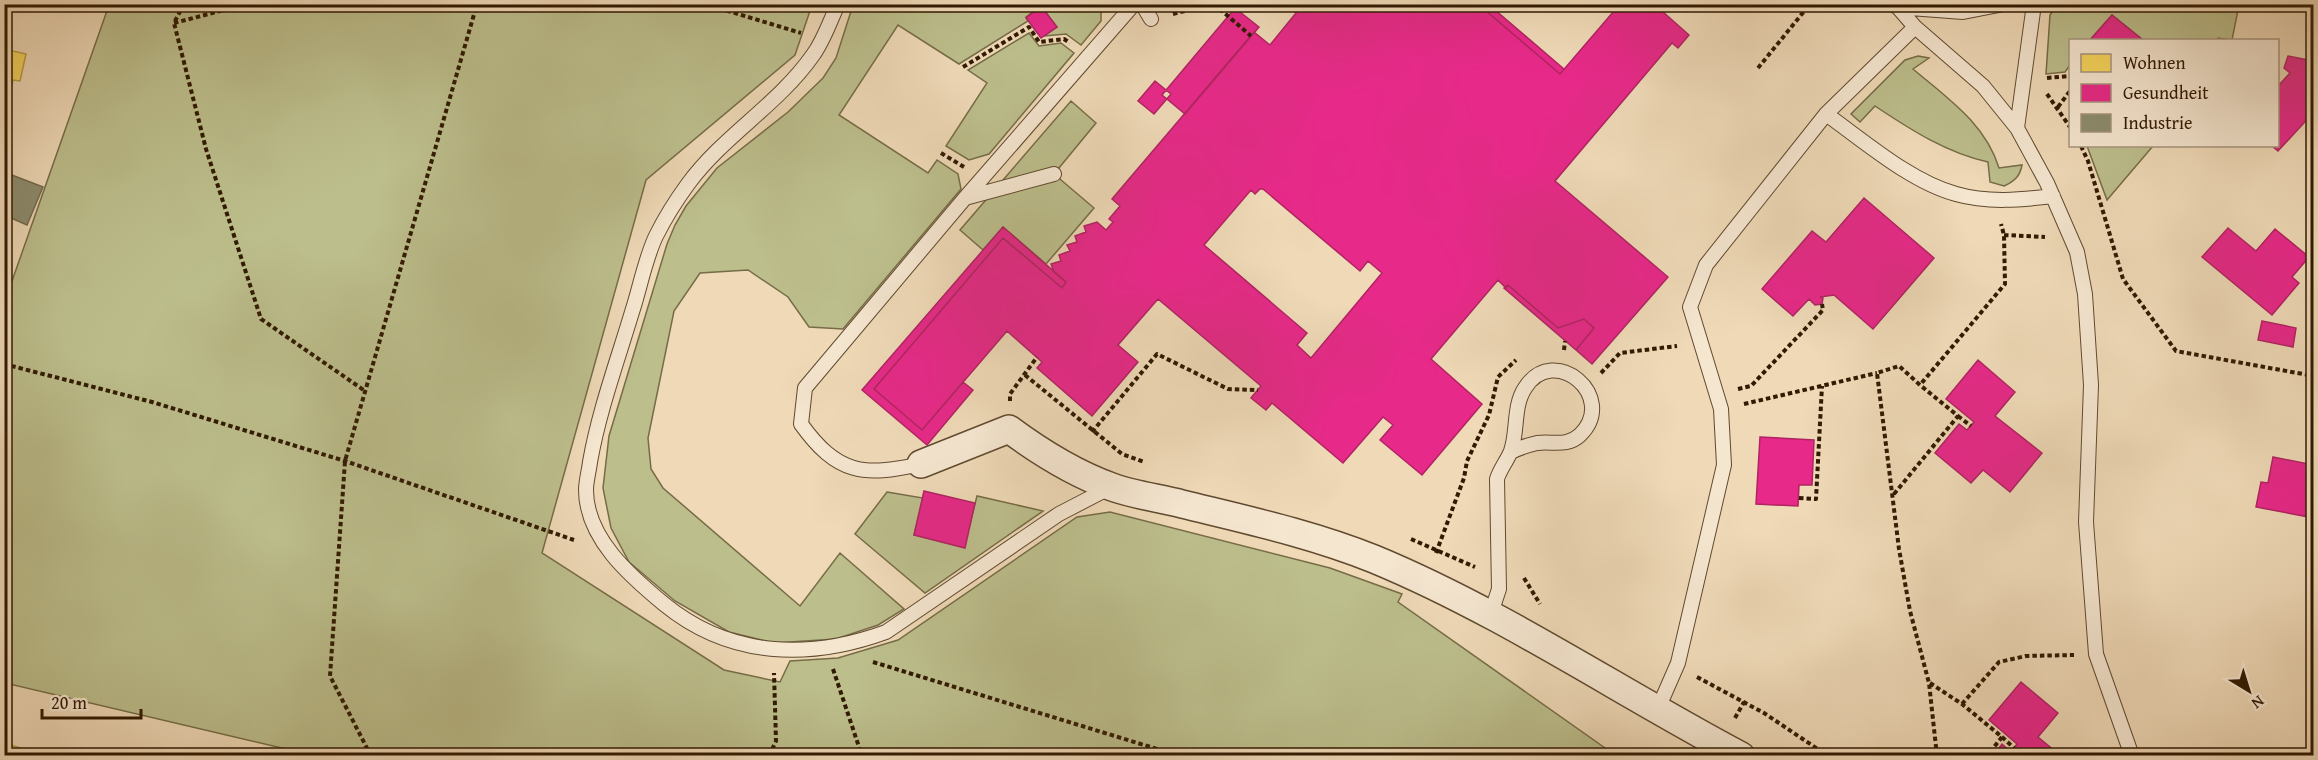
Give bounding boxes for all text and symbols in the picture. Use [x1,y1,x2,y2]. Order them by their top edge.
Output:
legend [2069,39,2279,147]
text: Wohnen [2123,49,2186,76]
text: Gesundheit [2123,79,2209,106]
text: Industrie [2123,109,2192,136]
north arrow [2219,661,2279,721]
scale bar [42,682,141,720]
text: 20 m [51,689,87,716]
text: N [2246,690,2270,716]

